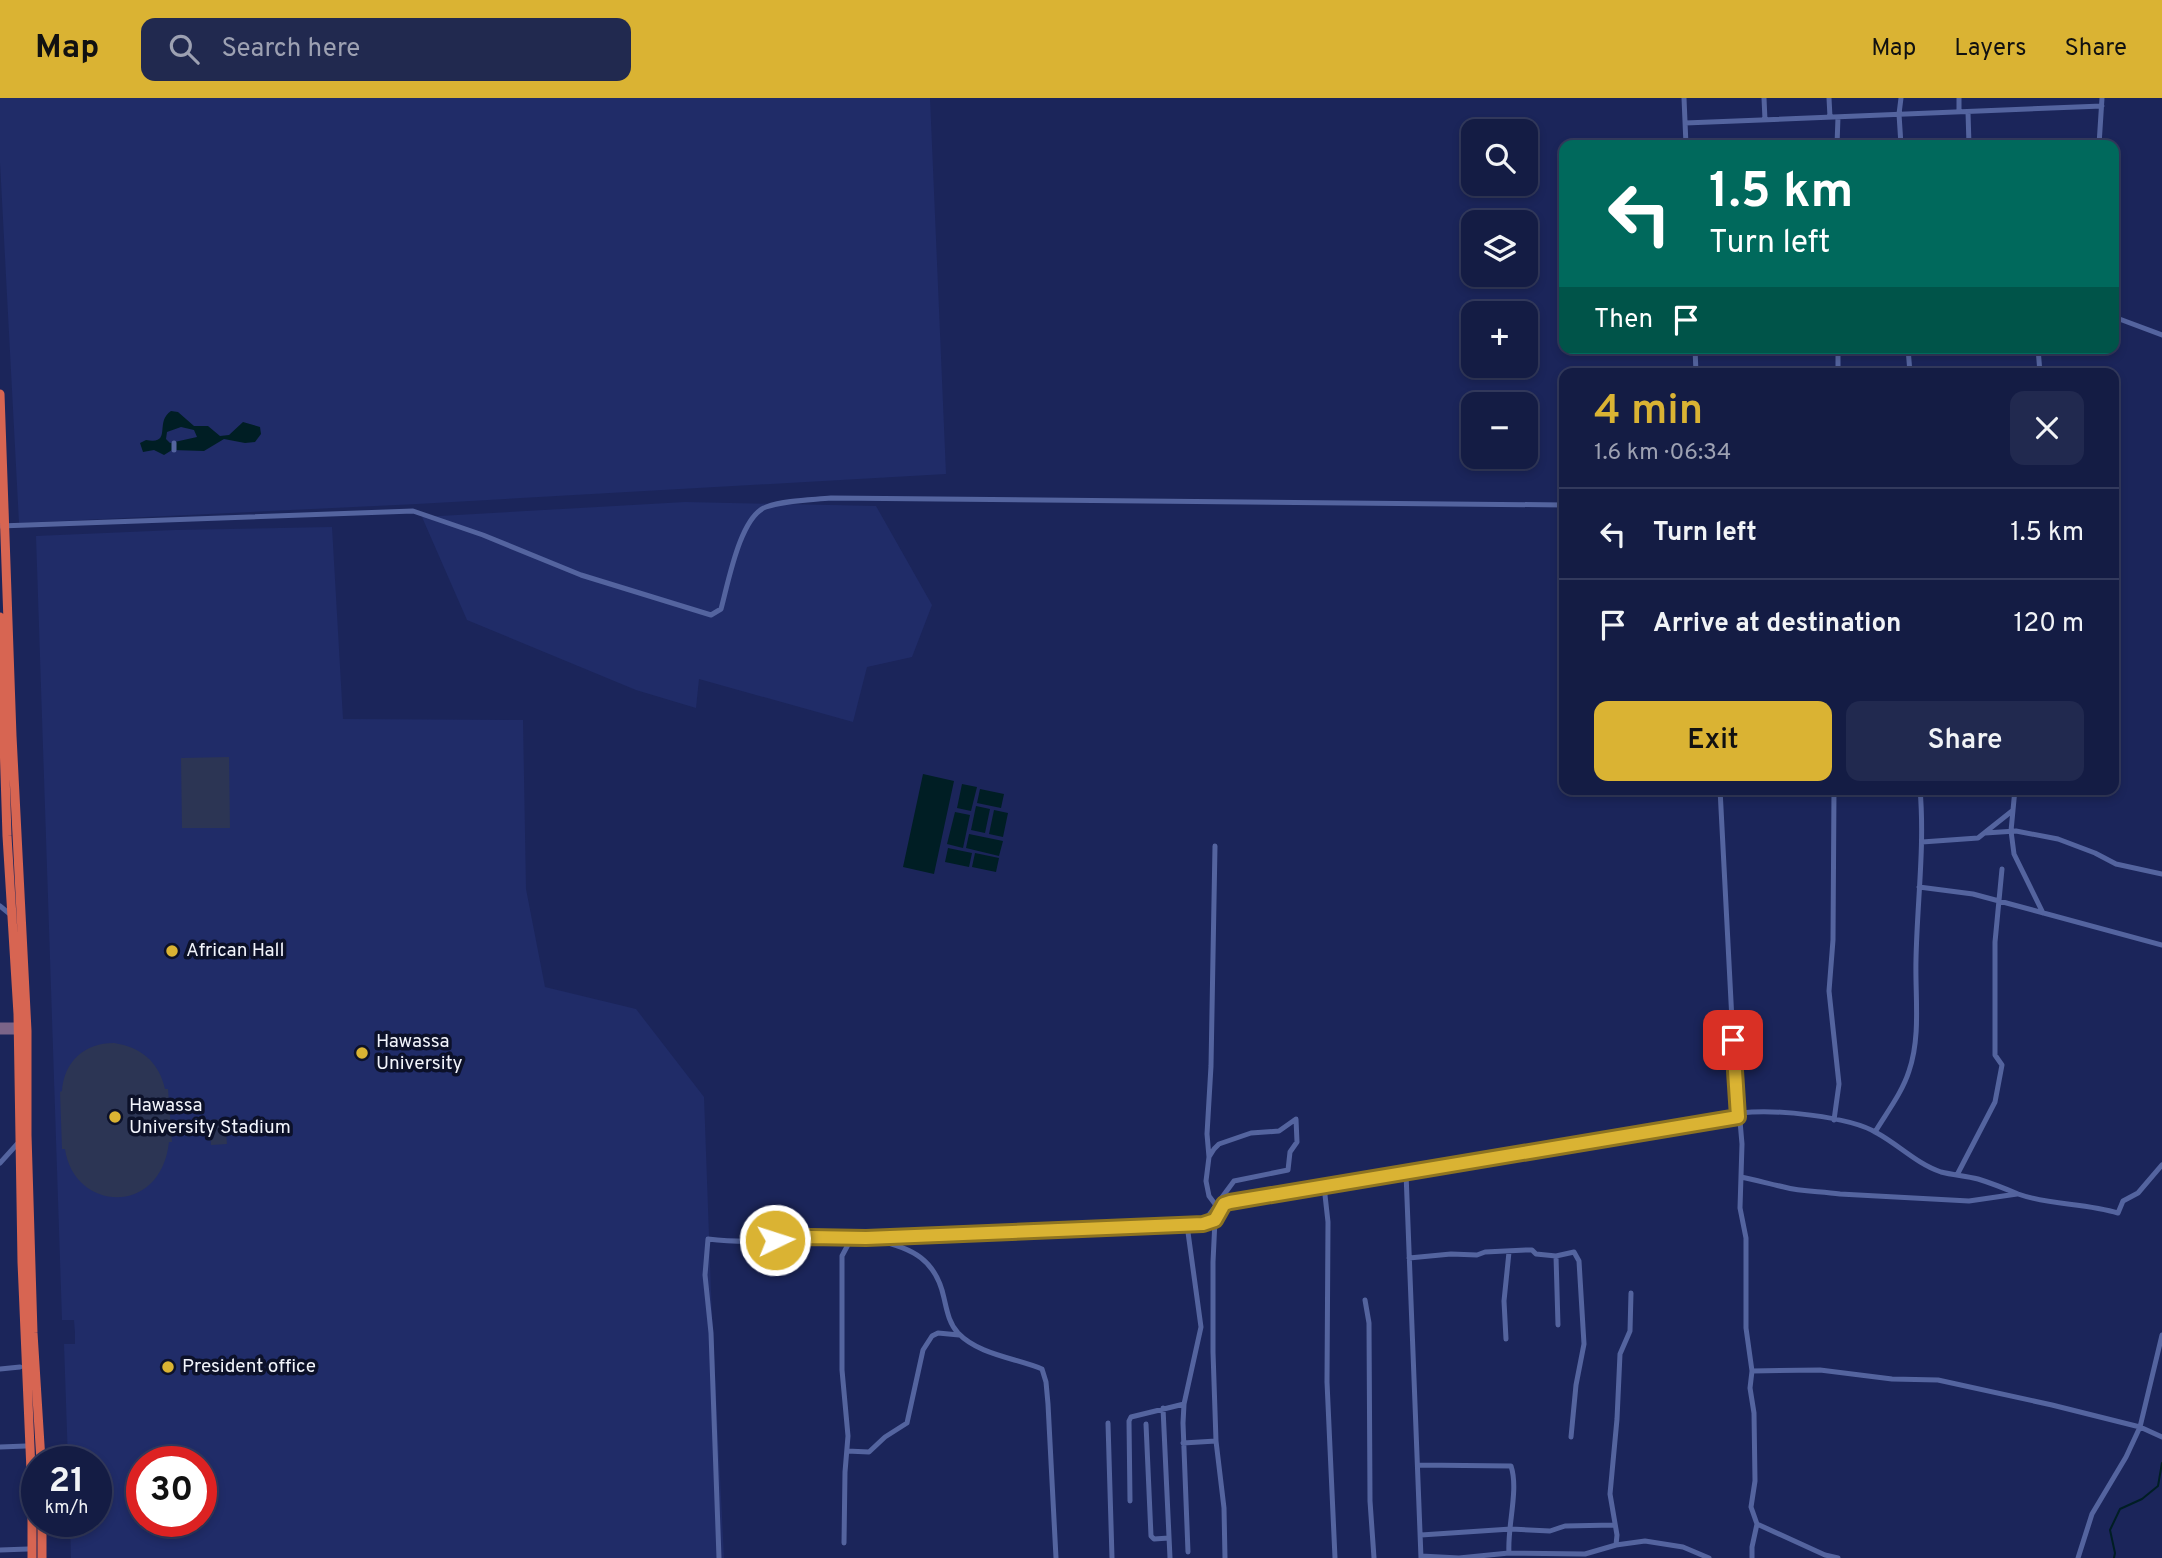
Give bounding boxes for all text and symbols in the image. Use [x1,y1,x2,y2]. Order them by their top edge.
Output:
search box [141,18,631,81]
text: Map [35,28,99,70]
icon: search [165,30,203,68]
text: Search here [221,33,360,66]
text: Map [1871,34,1916,64]
text: Layers [1954,34,2026,64]
text: Share [2064,34,2127,64]
map controls [1461,119,1538,469]
button: search [1461,119,1538,196]
text: 1.5 km [1709,163,1853,225]
icon: left [1594,168,1685,259]
button: layers [1461,210,1538,287]
text: Turn left [1709,224,1830,264]
button: + [1461,301,1538,378]
icon: arrive [1667,301,1705,339]
text: Then [1594,304,1653,337]
text: 4 min [1594,386,1703,439]
button: close [2010,391,2084,465]
button: − [1461,392,1538,469]
text: 1.6 km · 06:34 [1594,439,1731,468]
icon: left [1594,515,1632,553]
text: Turn left [1653,517,1757,550]
text: 1.5 km [2010,517,2084,550]
icon: arrive [1594,606,1632,644]
text: Arrive at destination [1653,608,1901,641]
text: 120 m [2014,608,2084,641]
button: Exit [1594,701,1832,781]
button: Share [1846,701,2084,781]
place label: African Hall [186,939,285,963]
marker: African Hall [164,943,180,959]
pin [1703,1010,1763,1070]
icon: arrive [1714,1021,1752,1059]
place label: Hawassa University [376,1030,463,1076]
marker: Hawassa University [354,1045,370,1061]
place label: Hawassa University Stadium [129,1094,291,1140]
marker: Hawassa University Stadium [107,1109,123,1125]
position arrow [738,1203,812,1277]
place label: President office [182,1355,316,1379]
marker: President office [160,1359,176,1375]
speed limit sign: 30 [126,1446,217,1537]
text: 21 [49,1460,84,1504]
text: km/h [45,1497,88,1520]

